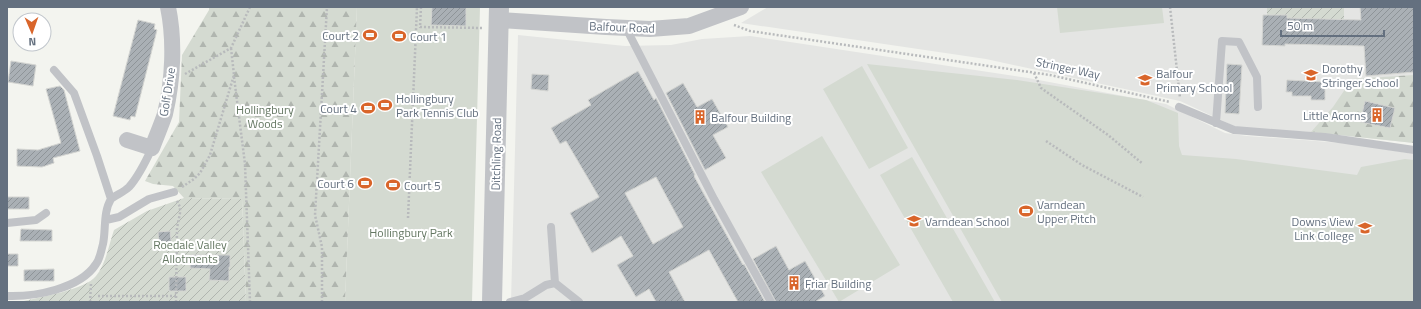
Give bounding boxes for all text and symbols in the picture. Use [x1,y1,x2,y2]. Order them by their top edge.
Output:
north arrow [12,12,52,52]
scale bar [1281,12,1384,38]
street label: Balfour Road [589,16,655,38]
text: 50 m [1287,16,1313,35]
place label: Court 2 [322,26,359,45]
sports icon: Court 2 [362,27,378,43]
place label: Court 1 [410,27,447,46]
sports icon: Court 1 [391,28,407,44]
text: N [28,34,36,50]
street label: Stringer Way [1034,52,1102,84]
place label: Dorothy Stringer School [1322,59,1398,92]
place label: Balfour Primary School [1156,64,1232,97]
street label: Golf Drive [154,66,180,118]
school or university icon: Dorothy Stringer School [1303,67,1319,83]
school or university icon: Balfour Primary School [1137,72,1153,88]
place label: Hollingbury Park Tennis Club [396,89,479,122]
sports icon: Hollingbury Park Tennis Club [377,97,393,113]
place label: Court 4 [320,99,357,118]
park label: Hollingbury Woods [236,100,294,133]
sports icon: Court 4 [360,100,376,116]
place label: Little Acorns [1303,106,1366,125]
building icon: Little Acorns [1369,107,1385,123]
place label: Balfour Building [711,108,791,127]
building icon: Balfour Building [692,109,708,125]
street label: Ditchling Road [486,117,506,191]
place label: Court 6 [317,174,354,193]
sports icon: Court 6 [357,175,373,191]
place label: Court 5 [404,176,441,195]
sports icon: Court 5 [385,177,401,193]
place label: Varndean Upper Pitch [1037,195,1096,228]
sports icon: Varndean Upper Pitch [1018,203,1034,219]
place label: Varndean School [925,212,1009,231]
place label: Downs View Link College [1291,212,1354,245]
school or university icon: Varndean School [906,213,922,229]
school or university icon: Downs View Link College [1357,220,1373,236]
park label: Hollingbury Park [369,223,453,242]
park label: Roedale Valley Allotments [153,235,227,268]
place label: Friar Building [805,274,871,293]
building icon: Friar Building [786,275,802,291]

